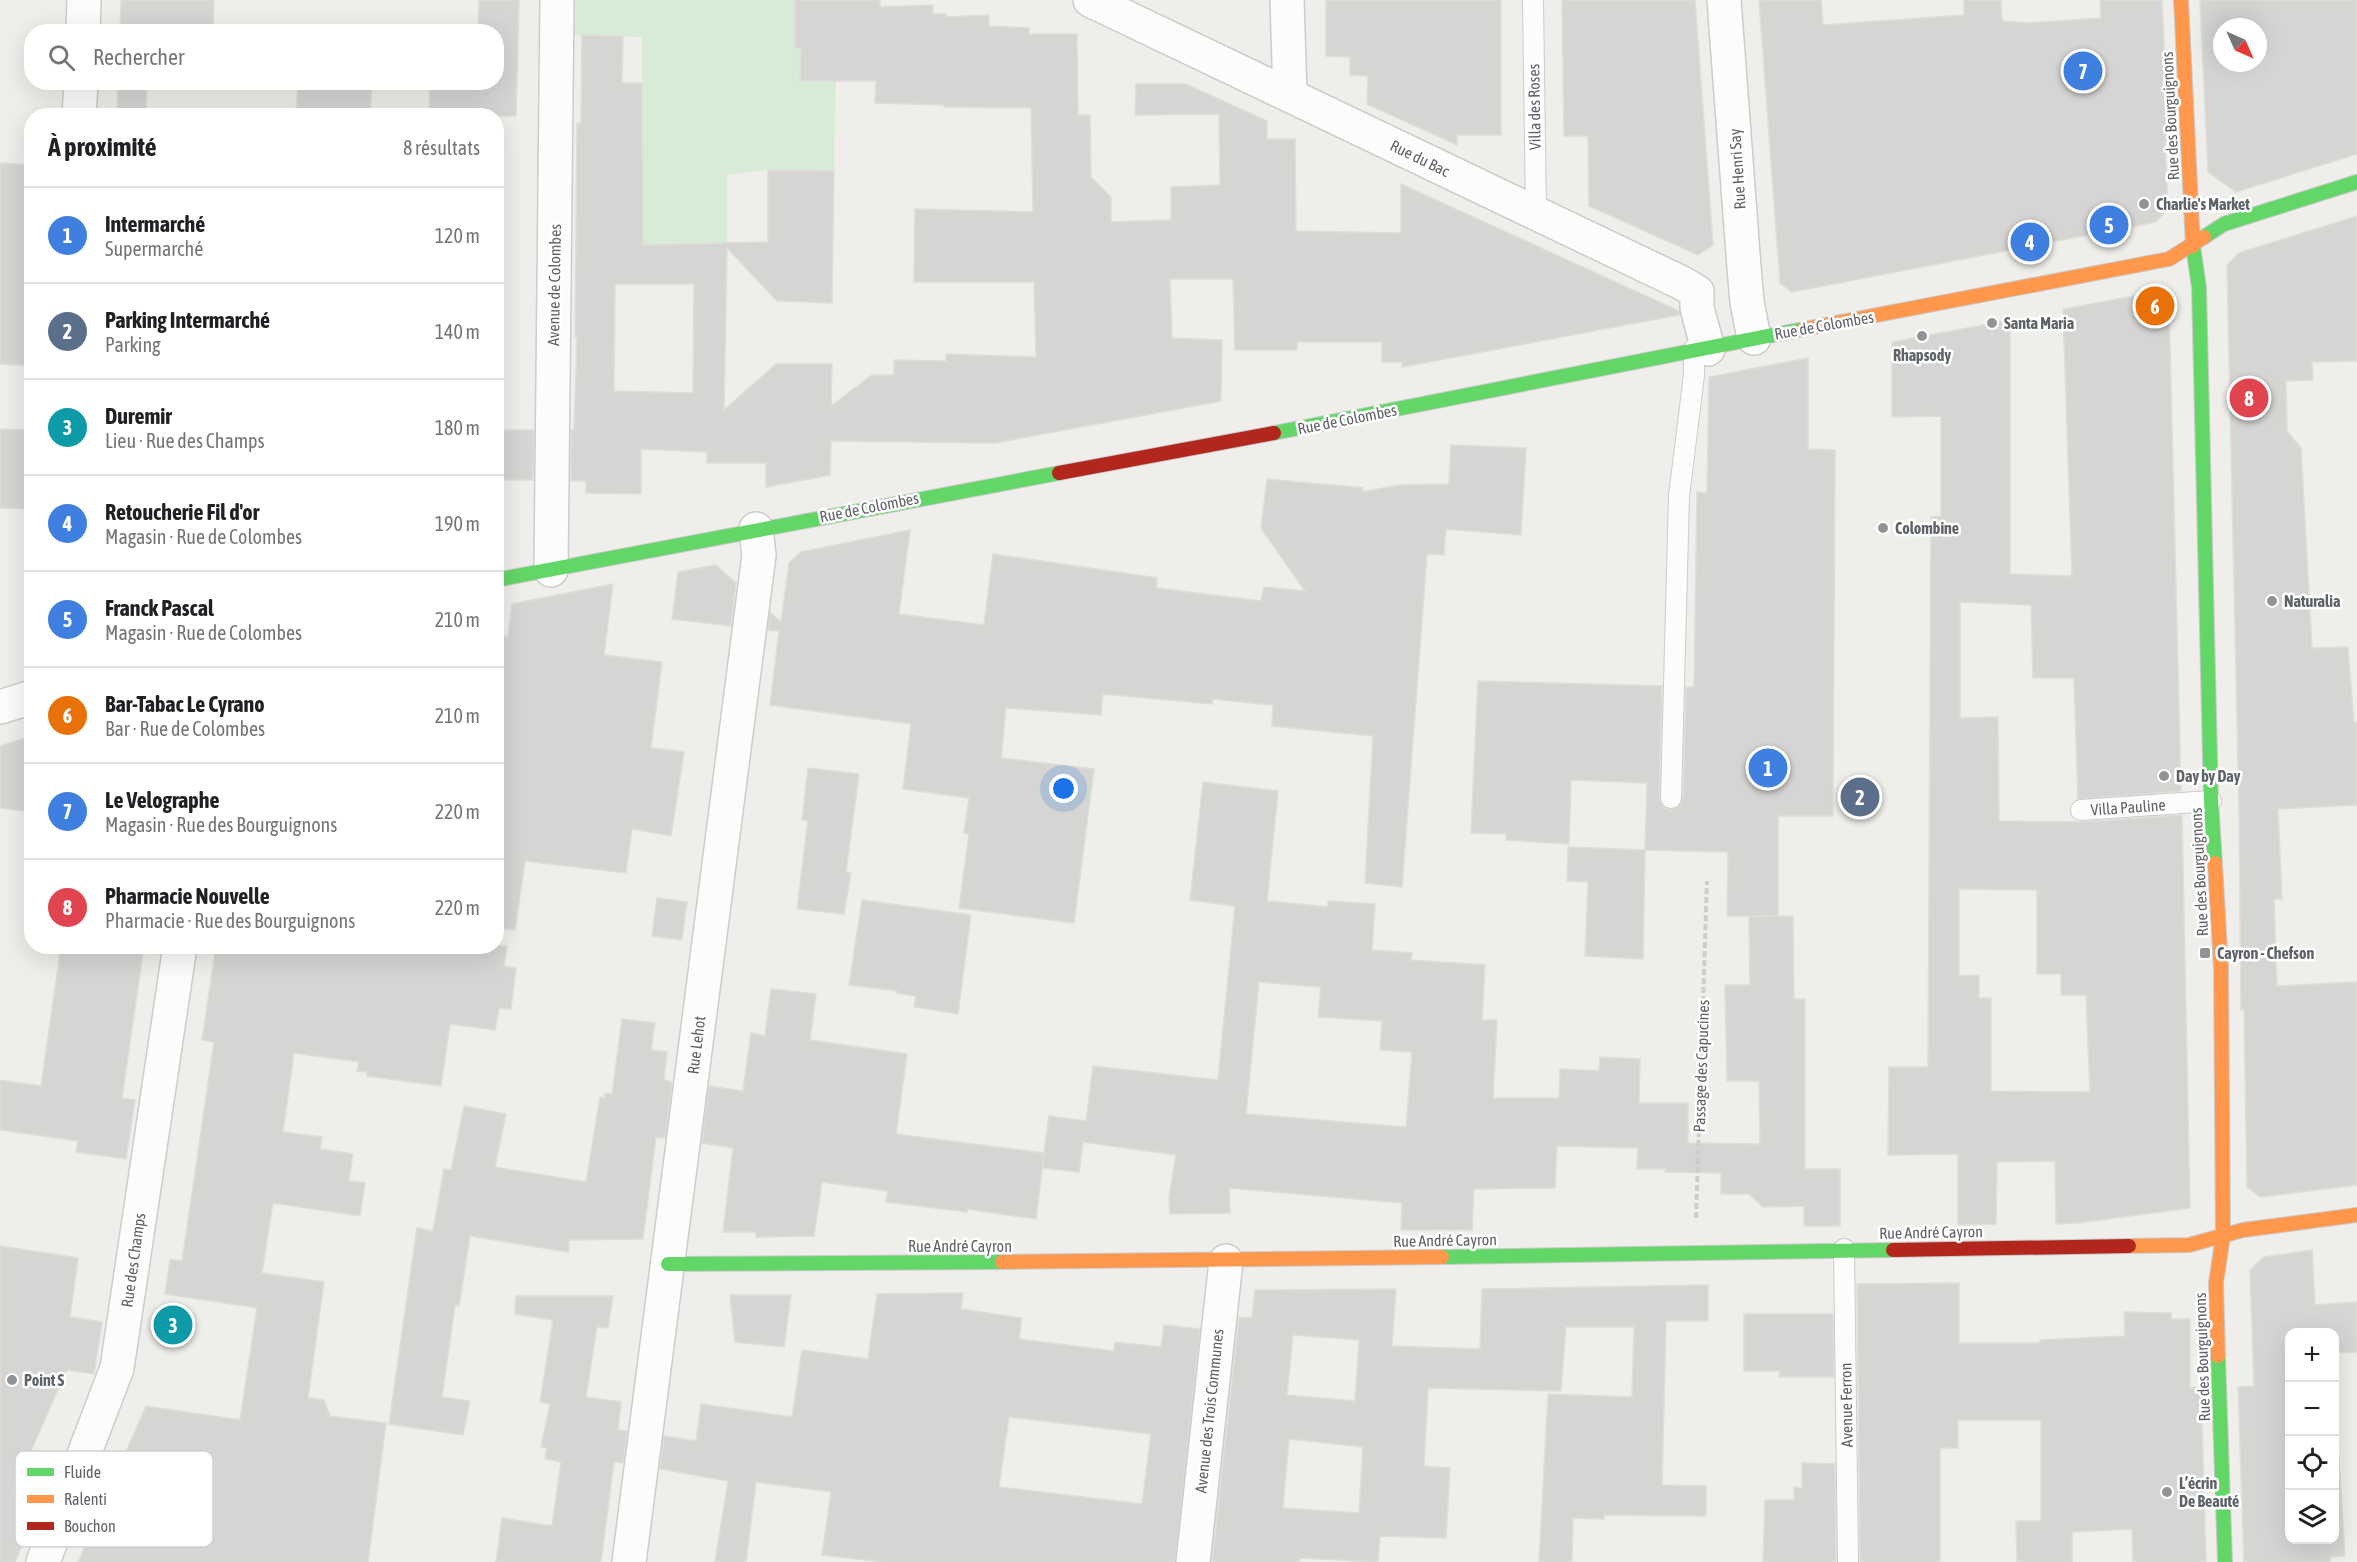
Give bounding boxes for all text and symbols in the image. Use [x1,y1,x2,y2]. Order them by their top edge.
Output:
north arrow [2213,18,2267,72]
search box [24,24,504,90]
icon: search [45,41,78,74]
text: Rechercher [93,44,184,70]
pin: 7 [2064,48,2102,94]
street label: Rue des Bourguignons [2158,51,2183,181]
street label: Villa des Roses [1524,63,1544,150]
street label: Rue Henri Say [1725,128,1750,210]
text: À proximité [48,132,156,162]
text: 8 résultats [403,136,480,159]
street label: Rue du Bac [1387,136,1453,180]
place label: Charlie's Market [2156,195,2250,213]
marker: Charlie's Market [2137,197,2151,211]
pin: 5 [2090,202,2128,248]
text: Intermarché [105,211,205,237]
pin: 4 [2010,220,2050,264]
text: 1 [63,224,72,247]
text: 120 m [435,224,480,247]
street label: Avenue de Colombes [544,224,564,346]
text: Supermarché [105,237,203,260]
pin: 6 [2136,284,2174,328]
text: Parking Intermarché [105,307,270,333]
street label: Rue de Colombes [1773,307,1875,343]
place label: Santa Maria [2004,314,2074,332]
marker: Santa Maria [1985,316,1999,330]
text: 2 [63,320,72,343]
text: 140 m [435,320,480,343]
marker: Rhapsody [1915,329,1929,343]
text: Parking [105,333,161,356]
place label: Rhapsody [1893,346,1951,364]
pin: 8 [2230,376,2268,420]
street label: Rue de Colombes [1296,401,1398,437]
text: Duremir [105,403,172,429]
text: 3 [63,416,72,439]
text: 180 m [435,416,480,439]
text: Lieu · Rue des Champs [105,429,265,452]
street label: Rue de Colombes [818,489,920,525]
text: Retoucherie Fil d'or [105,499,259,525]
text: 4 [63,512,72,535]
text: 190 m [435,512,480,535]
place label: Colombine [1895,519,1959,537]
marker: Colombine [1876,521,1890,535]
text: Magasin · Rue de Colombes [105,525,302,548]
place label: Naturalia [2284,592,2340,610]
marker: Naturalia [2265,594,2279,608]
text: Franck Pascal [105,595,214,621]
text: 5 [63,608,72,631]
text: 210 m [435,608,480,631]
text: Magasin · Rue de Colombes [105,621,302,644]
text: Bar-Tabac Le Cyrano [105,691,264,717]
text: 6 [63,704,72,727]
text: 210 m [435,704,480,727]
text: Bar · Rue de Colombes [105,717,265,740]
pin: 1 [1748,746,1788,790]
place label: Day by Day [2176,767,2241,785]
marker: Day by Day [2157,769,2171,783]
your location [1049,774,1078,803]
pin: 2 [1840,774,1880,820]
text: Le Velographe [105,787,219,813]
street label: Villa Pauline [2090,795,2166,819]
text: 7 [63,800,72,823]
text: 220 m [435,800,480,823]
street label: Rue des Bourguignons [2187,807,2212,937]
text: Magasin · Rue des Bourguignons [105,813,337,836]
text: Pharmacie Nouvelle [105,883,270,909]
text: 8 [63,896,72,919]
text: 220 m [435,896,480,919]
text: Pharmacie · Rue des Bourguignons [105,909,355,932]
place label: Cayron - Chefson [2217,944,2314,962]
marker: Cayron - Chefson [2198,946,2212,960]
street label: Passage des Capucines [1690,999,1713,1133]
street label: Rue Lehot [684,1014,709,1075]
street label: Rue des Champs [117,1211,150,1308]
street label: Rue André Cayron [1879,1222,1983,1243]
street label: Rue André Cayron [1393,1230,1497,1251]
street label: Rue André Cayron [908,1237,1012,1256]
street label: Rue des Bourguignons [2191,1292,2214,1422]
pin: 3 [154,1302,192,1348]
street label: Avenue des Trois Communes [1191,1328,1227,1494]
map controls [2285,1328,2339,1544]
button: + [2285,1328,2339,1382]
street label: Avenue Ferron [1836,1363,1856,1447]
place label: Point S [24,1371,64,1389]
marker: Point S [5,1373,19,1387]
button: − [2285,1382,2339,1436]
button: locate [2285,1436,2339,1490]
legend [15,1451,213,1547]
text: Fluide [64,1463,101,1481]
place label: L’écrin De Beauté [2179,1474,2239,1510]
marker: L’écrin De Beauté [2160,1485,2174,1499]
text: Ralenti [64,1490,107,1508]
button: layers [2285,1490,2339,1544]
text: Bouchon [64,1517,116,1535]

